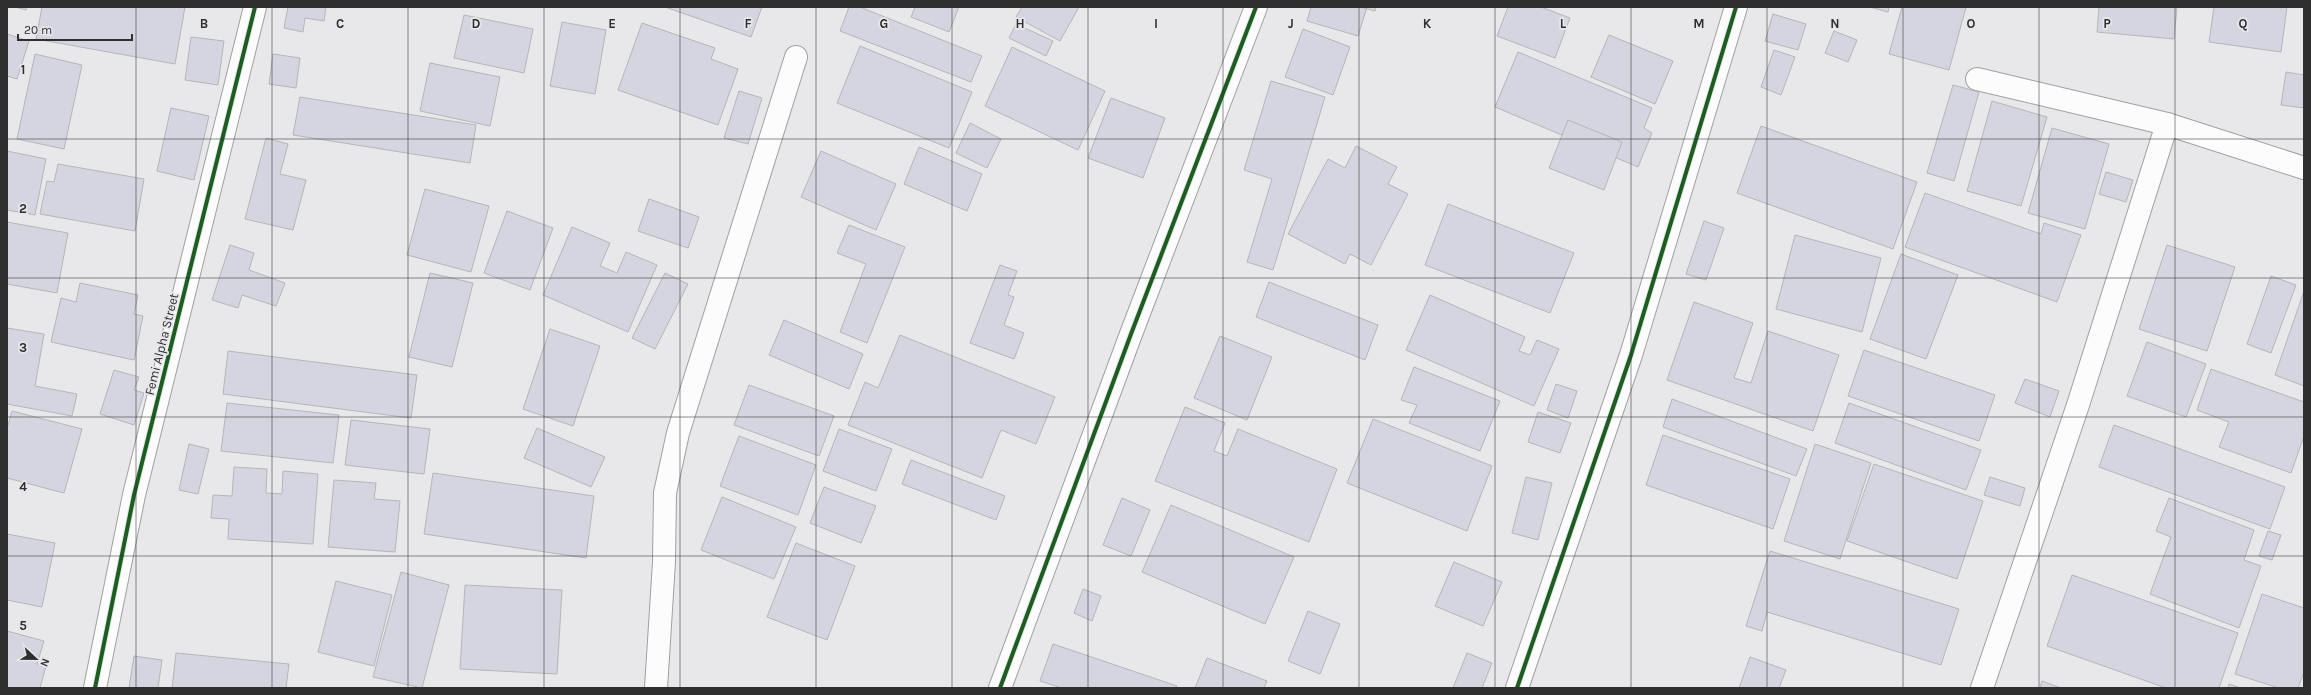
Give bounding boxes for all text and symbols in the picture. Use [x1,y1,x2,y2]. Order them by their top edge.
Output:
scale bar [18,16,132,42]
text: B [200,16,208,31]
text: C [336,16,344,31]
text: D [472,16,481,31]
text: E [608,16,616,31]
text: F [744,16,752,31]
text: G [880,16,888,31]
text: H [1015,16,1025,31]
text: I [1154,16,1158,31]
text: J [1288,16,1294,31]
text: K [1423,16,1432,31]
text: L [1560,16,1567,31]
text: M [1693,16,1705,31]
text: N [1830,16,1840,31]
text: O [1967,16,1976,31]
text: P [2103,16,2111,31]
text: Q [2239,16,2248,31]
text: 20 m [24,23,52,37]
text: 1 [21,62,25,77]
text: 2 [19,201,27,216]
street label: Femi Alpha Street [142,291,181,397]
text: 3 [19,340,27,355]
text: 4 [19,479,27,494]
text: 5 [19,618,27,633]
north arrow [16,639,56,679]
text: N [37,656,52,669]

